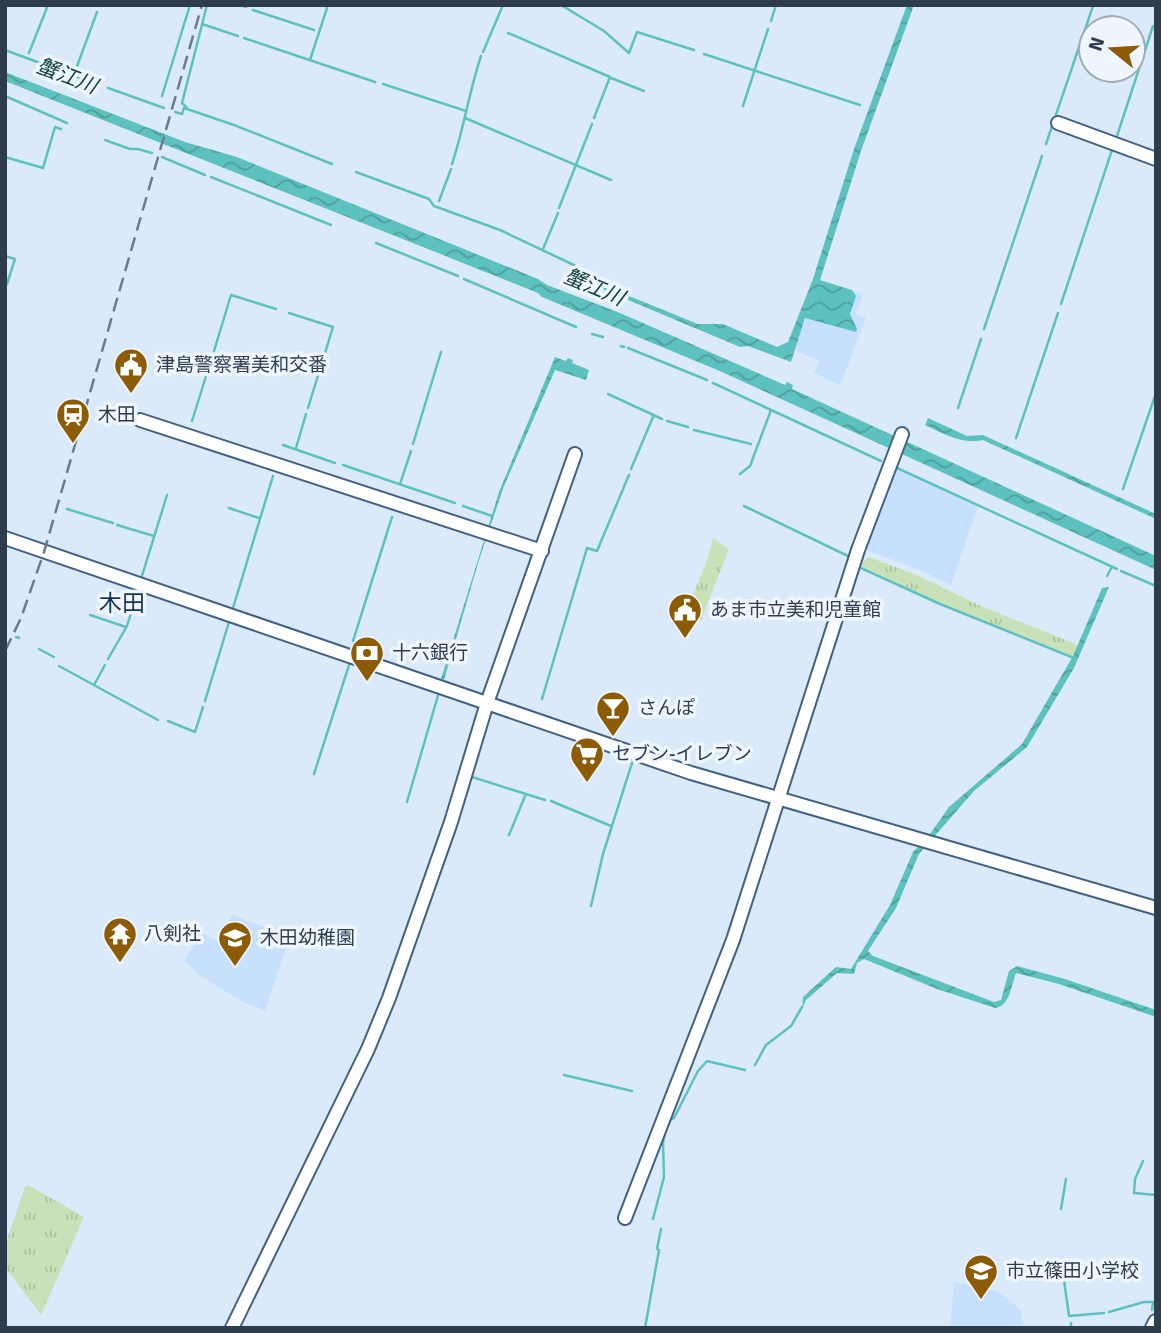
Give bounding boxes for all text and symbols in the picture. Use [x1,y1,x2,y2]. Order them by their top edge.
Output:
north arrow [1077,14,1147,84]
text: N [1083,34,1110,54]
water label: 蟹江川 [33,53,103,100]
water label: 蟹江川 [560,263,630,312]
public building icon: 津島警察署美和交番 [112,346,150,395]
place label: 津島警察署美和交番 [156,353,327,377]
station icon: 木田 [54,396,92,445]
place label: 木田 [98,403,136,427]
district label: 木田 [99,589,145,618]
public building icon: あま市立美和児童館 [666,591,704,640]
place label: あま市立美和児童館 [710,598,881,622]
bank icon: 十六銀行 [348,634,386,683]
place label: 十六銀行 [392,641,468,665]
bar icon: さんぽ [594,689,632,738]
place label: さんぽ [638,696,695,720]
supermarket icon: セブン-イレブン [568,735,606,784]
place label: セブン-イレブン [612,742,752,766]
temple icon: 八剣社 [101,915,139,964]
school or university icon: 木田幼稚園 [216,919,254,968]
place label: 八剣社 [144,922,201,946]
place label: 木田幼稚園 [260,926,355,950]
school or university icon: 市立篠田小学校 [962,1252,1000,1301]
place label: 市立篠田小学校 [1006,1259,1139,1283]

